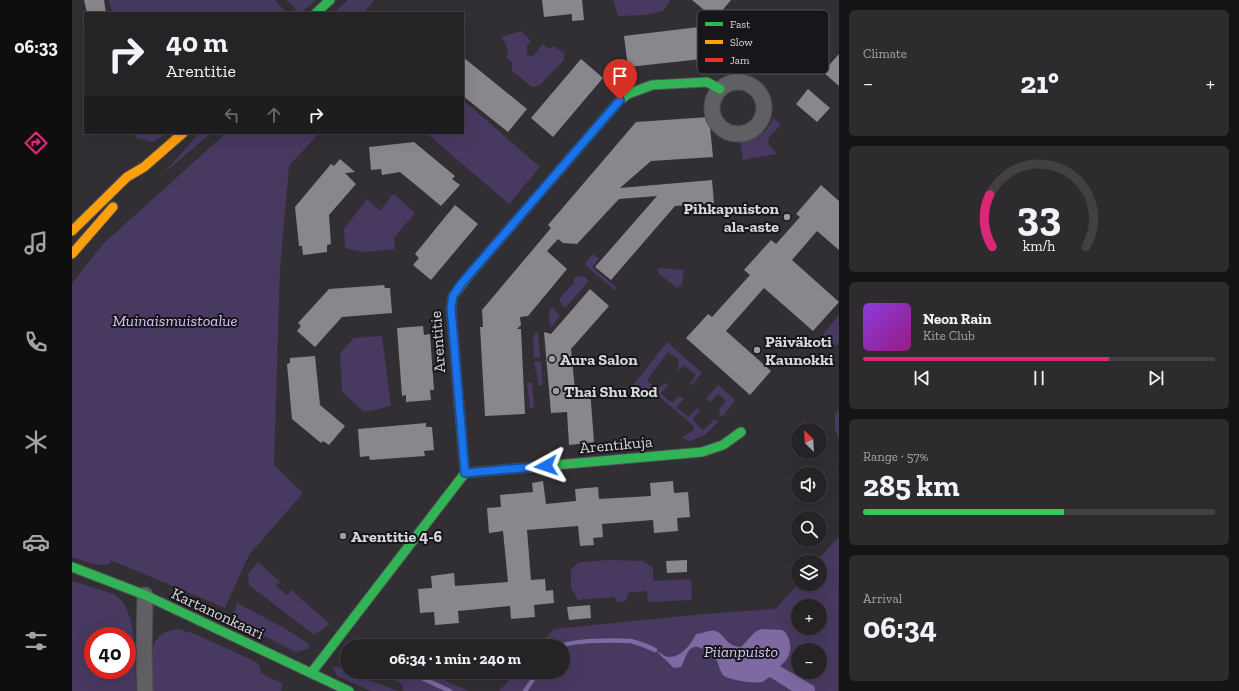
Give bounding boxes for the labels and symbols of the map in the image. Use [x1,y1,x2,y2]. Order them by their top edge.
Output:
legend [697,10,829,74]
text: Fast [730,18,751,31]
text: Slow [730,36,753,49]
text: Jam [730,54,750,67]
pin [603,59,637,100]
place label: Pihkapuiston ala-aste [684,199,779,236]
marker: Pihkapuiston ala-aste [782,212,792,222]
street label: Arentitie [426,310,449,374]
park label: Muinaismuistoalue [112,311,238,330]
place label: Päiväkoti Kaunokki [765,332,834,369]
marker: Päiväkoti Kaunokki [752,345,762,355]
place label: Aura Salon [560,350,638,369]
marker: Aura Salon [547,354,557,364]
place label: Thai Shu Rod [564,382,658,401]
marker: Thai Shu Rod [551,386,561,396]
north arrow [791,423,827,459]
street label: Arentikuja [579,432,654,457]
position arrow [525,445,567,487]
place label: Arentitie 4-6 [351,527,443,546]
marker: Arentitie 4-6 [338,531,348,541]
street label: Kartanonkaari [169,584,268,643]
speed limit sign: 40 [84,627,136,679]
park label: Piianpuisto [704,642,778,661]

